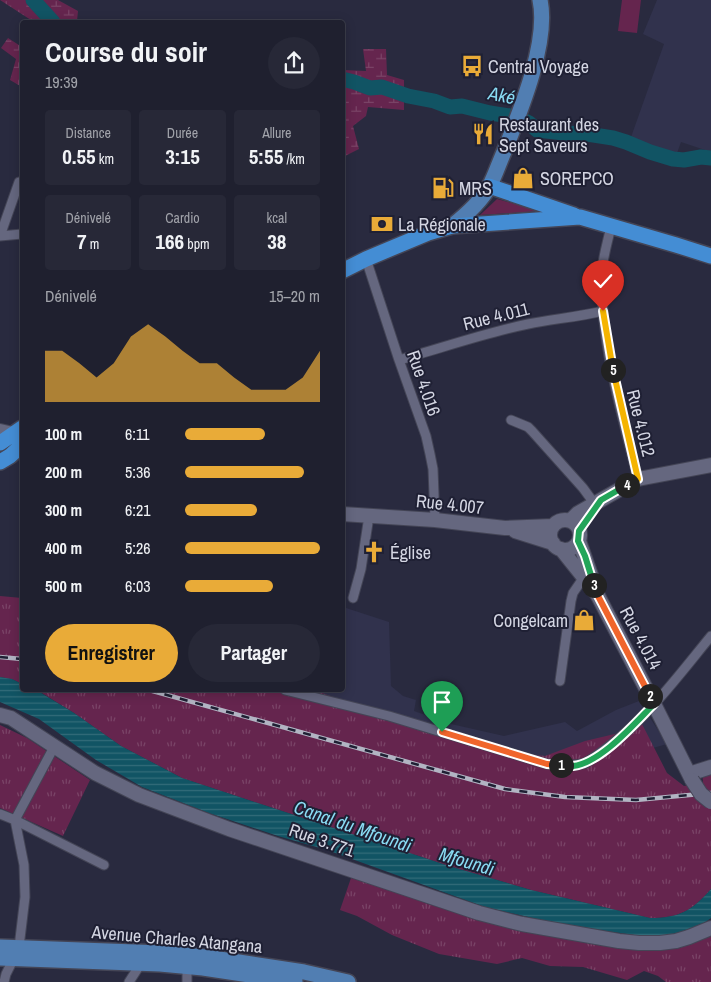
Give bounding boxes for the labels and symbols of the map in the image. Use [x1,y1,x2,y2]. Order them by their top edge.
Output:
bus stop icon: Central Voyage [459,53,485,79]
place label: Central Voyage [488,54,589,79]
water label: Aké [485,79,518,110]
place label: Restaurant des Sept Saveurs [499,112,599,158]
restaurant icon: Restaurant des Sept Saveurs [470,121,496,147]
shop icon: SOREPCO [510,165,536,191]
place label: SOREPCO [540,166,614,191]
fuel station icon: MRS [430,175,456,201]
place label: MRS [459,176,492,201]
bank icon: La Régionale [369,211,395,237]
place label: La Régionale [398,212,486,237]
pin [582,260,624,311]
street label: Rue 4.011 [460,296,532,336]
street label: Rue 4.016 [401,347,447,419]
pin: 5 [600,358,626,382]
street label: Rue 4.012 [621,387,661,459]
pin: 4 [614,472,640,498]
street label: Rue 4.007 [415,488,485,520]
church icon: Église [361,539,387,565]
place label: Église [390,540,431,565]
pin: 3 [582,572,606,598]
street label: Rue 4.014 [614,602,668,674]
shop icon: Congelcam [571,607,597,633]
place label: Congelcam [493,608,568,633]
pin [421,681,463,732]
pin: 2 [638,684,662,708]
pin: 1 [548,752,574,778]
water label: Canal du Mfoundi [291,794,416,859]
street label: Rue 3.771 [286,817,359,863]
water label: Mfoundi [436,840,498,882]
street label: Avenue Charles Atangana [90,919,263,959]

